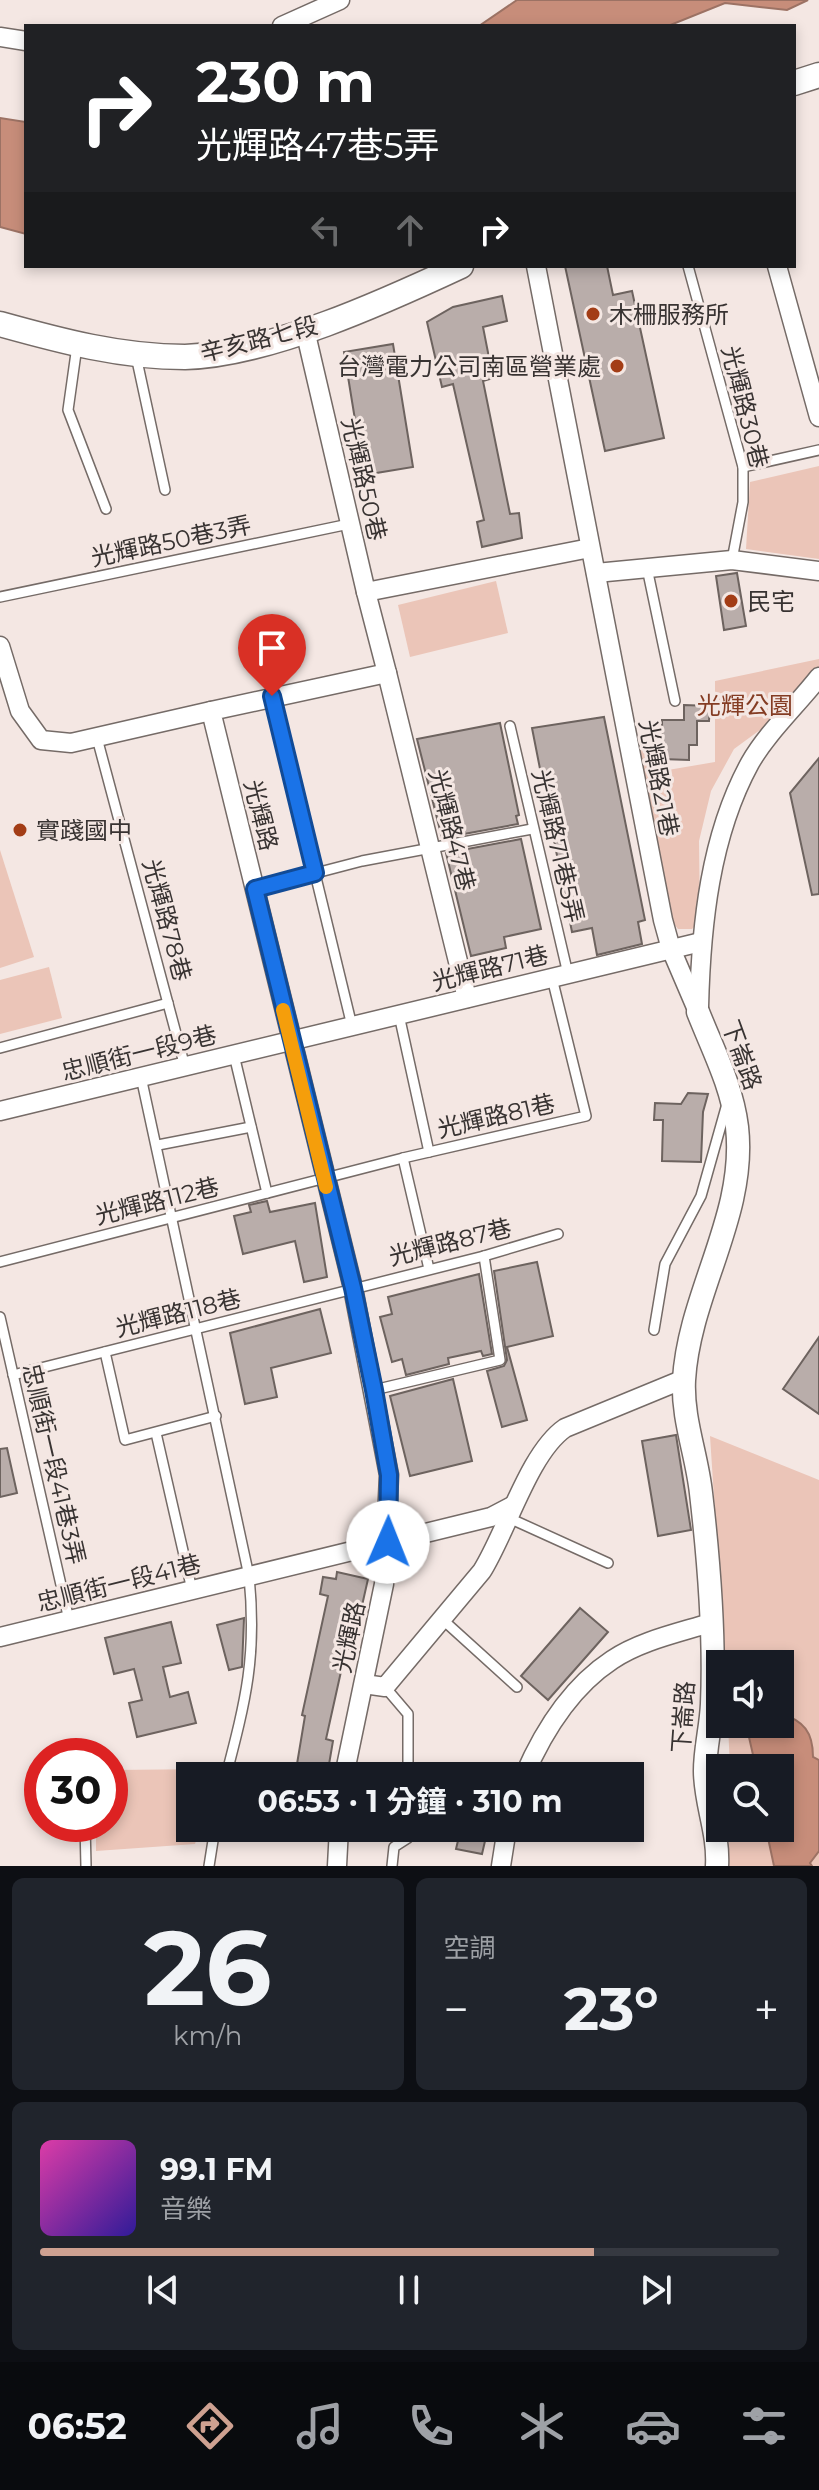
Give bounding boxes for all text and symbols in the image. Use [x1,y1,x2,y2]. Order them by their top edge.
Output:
text: 230 m [196,48,375,116]
icon: right [64,56,168,160]
text: 光輝路47巷5弄 [196,123,440,167]
icon: left [304,208,348,252]
icon: ahead [388,208,432,252]
icon: right [472,208,516,252]
place label: 木柵服務所 [609,300,729,329]
marker: 木柵服務所 [584,305,602,323]
street label: 辛亥路七段 [197,310,321,368]
street label: 光輝路30巷 [716,343,774,471]
place label: 台灣電力公司南區營業處 [337,352,601,381]
marker: 台灣電力公司南區營業處 [608,357,626,375]
street label: 光輝路50巷 [336,415,392,543]
street label: 光輝路50巷3弄 [88,510,254,572]
place label: 民宅 [747,587,795,616]
marker: 民宅 [722,592,740,610]
pin [238,614,306,696]
icon: arrive [250,626,294,670]
park label: 光輝公園 [697,691,793,720]
street label: 光輝路21巷 [633,717,685,839]
street label: 光輝路47巷 [423,766,481,894]
street label: 光輝路71巷5弄 [526,766,590,926]
street label: 光輝路 [238,777,284,853]
place label: 實踐國中 [36,816,132,845]
marker: 實踐國中 [11,821,29,839]
street label: 光輝路78巷 [137,856,197,984]
street label: 光輝路71巷 [429,940,551,996]
street label: 下崙路 [716,1016,768,1094]
street label: 忠順街一段9巷 [59,1020,219,1086]
street label: 光輝路81巷 [434,1088,558,1144]
street label: 光輝路112巷 [92,1172,222,1230]
street label: 光輝路87巷 [386,1213,514,1271]
street label: 光輝路118巷 [112,1283,244,1343]
street label: 忠順街一段41巷3弄 [17,1361,91,1567]
position arrow [346,1500,430,1584]
street label: 忠順街一段41巷 [34,1549,204,1617]
street label: 光輝路 [327,1599,371,1675]
map controls [706,1650,794,1842]
button: sound [706,1650,794,1738]
street label: 下崙路 [666,1680,700,1754]
speed limit sign: 30 [24,1738,128,1842]
button: search [706,1754,794,1842]
text: 06:53 · 1 分鐘 · 310 m [258,1783,562,1820]
text: 26 [144,1904,272,2031]
text: 空調 [444,1932,496,1964]
text: 23° [564,1972,659,2045]
text: − [444,1982,469,2036]
text: + [754,1982,779,2036]
text: km/h [173,2020,242,2052]
text: 99.1 FM [160,2151,273,2188]
text: 音樂 [160,2193,212,2225]
icon: previous [141,2268,185,2312]
icon: pause [387,2268,431,2312]
icon: next [634,2268,678,2312]
icon: directions [182,2398,238,2454]
icon: music [292,2398,348,2454]
icon: phone [403,2398,459,2454]
icon: climate [514,2398,570,2454]
icon: car [625,2398,681,2454]
icon: filters [736,2398,792,2454]
text: 06:52 [27,2404,127,2448]

